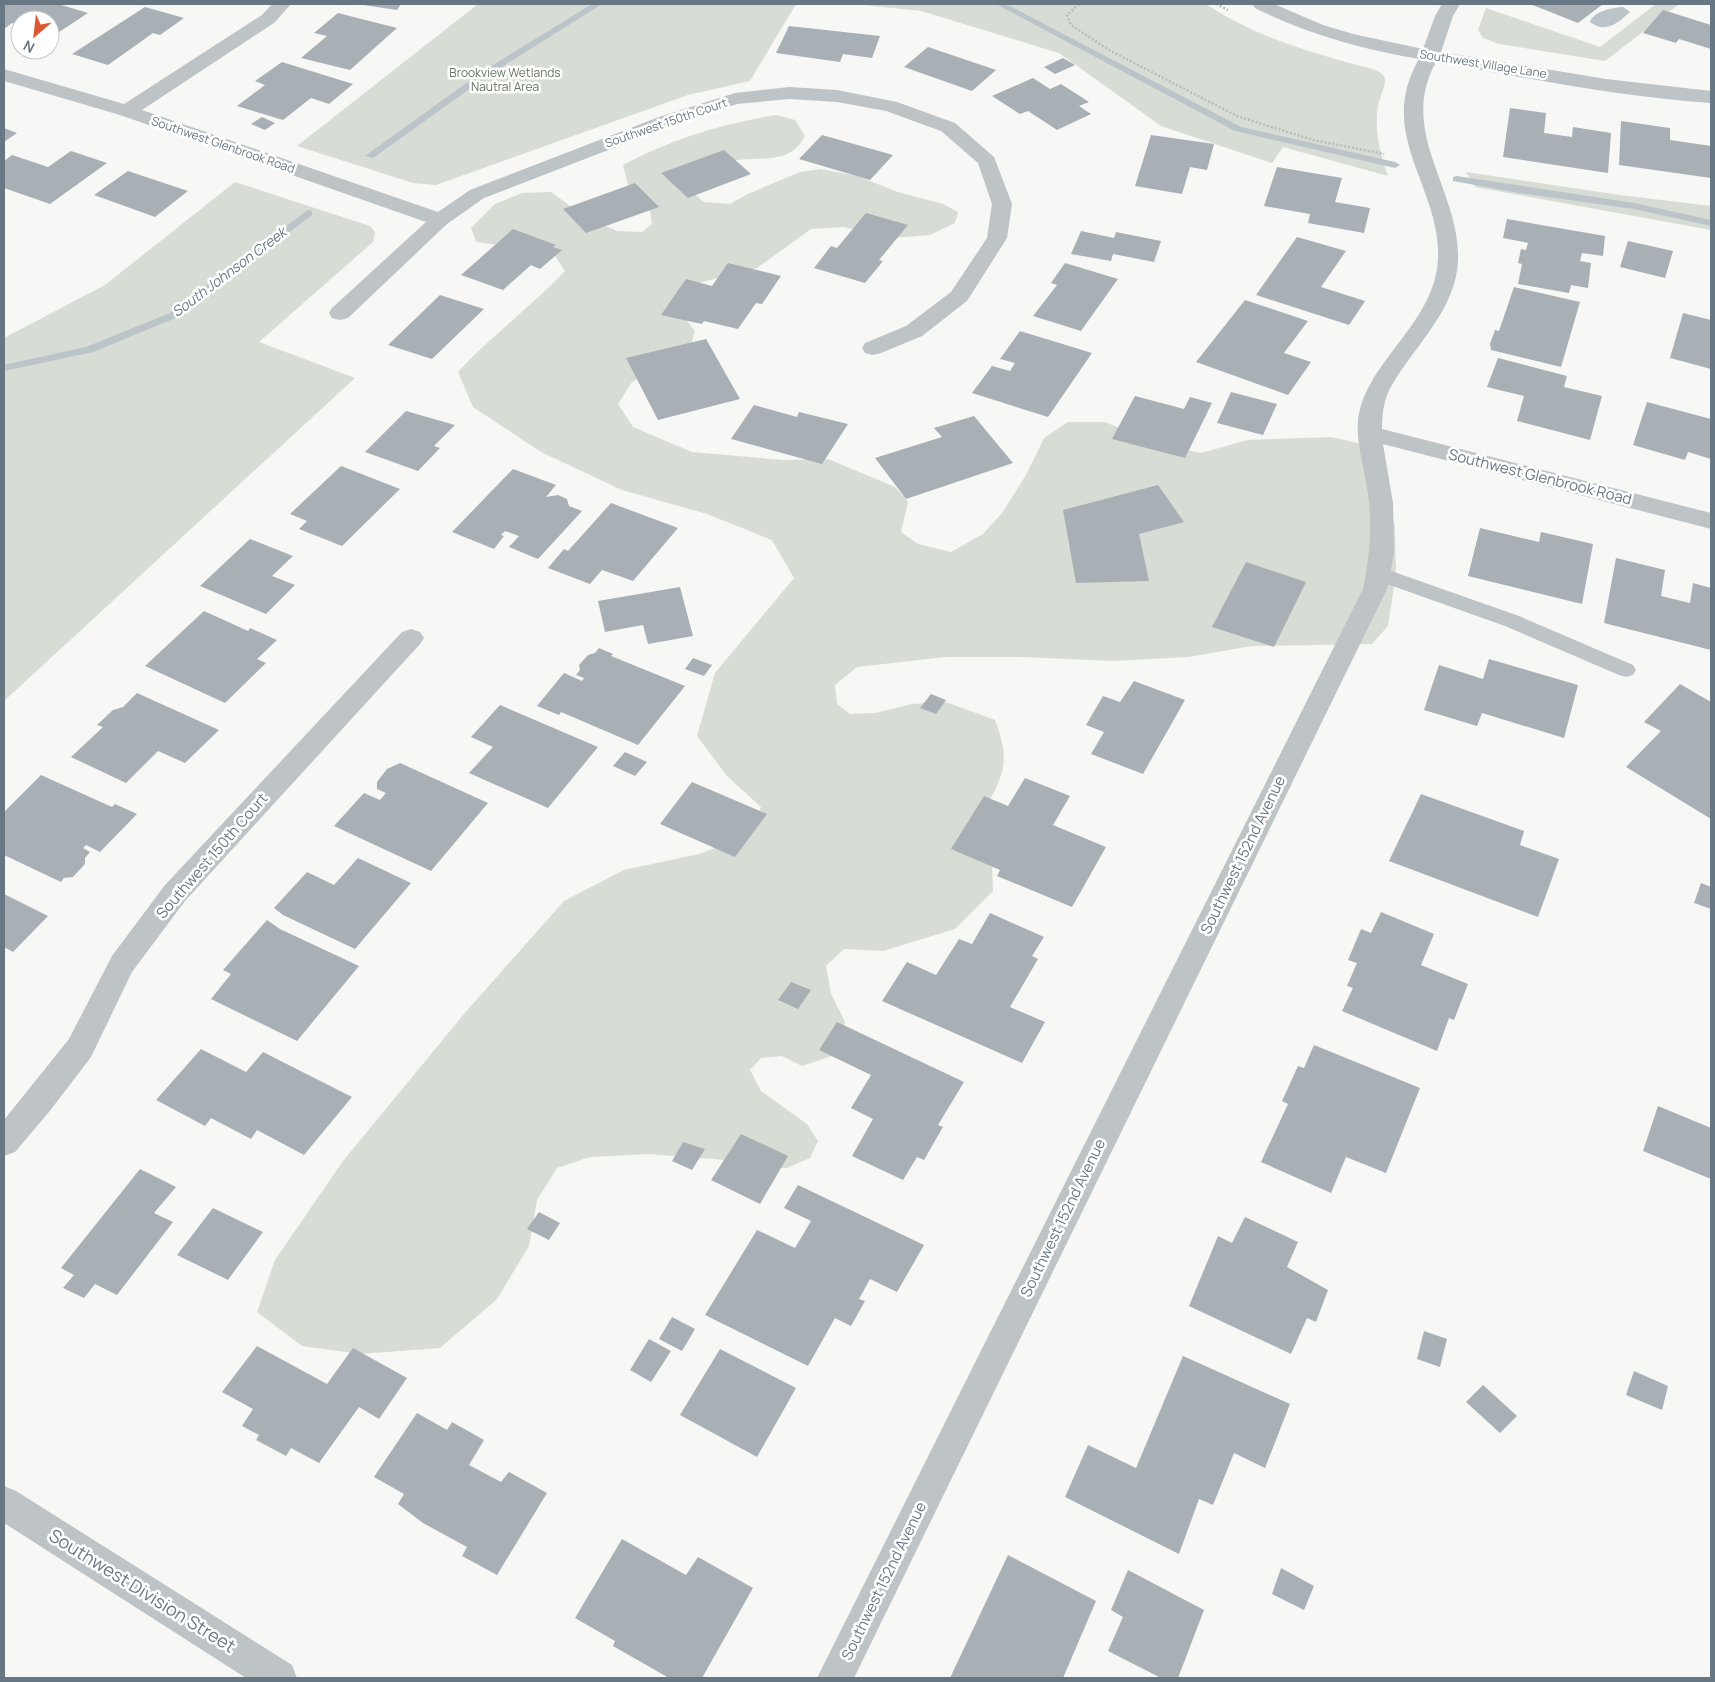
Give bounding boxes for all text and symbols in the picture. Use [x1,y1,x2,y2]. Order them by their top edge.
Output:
north arrow [10,10,60,60]
text: N [20,36,38,58]
street label: Southwest Village Lane [1418,45,1548,82]
park label: Brookview Wetlands Nautral Area [449,64,561,95]
street label: Southwest 150th Court [602,94,729,151]
street label: Southwest Glenbrook Road [149,112,297,177]
water label: South Johnson Creek [168,221,291,321]
street label: Southwest Glenbrook Road [1446,444,1634,509]
street label: Southwest 152nd Avenue [1195,772,1290,937]
street label: Southwest 150th Court [151,788,272,923]
street label: Southwest 152nd Avenue [1015,1135,1110,1300]
street label: Southwest 152nd Avenue [836,1498,931,1663]
street label: Southwest Division Street [45,1523,240,1657]

